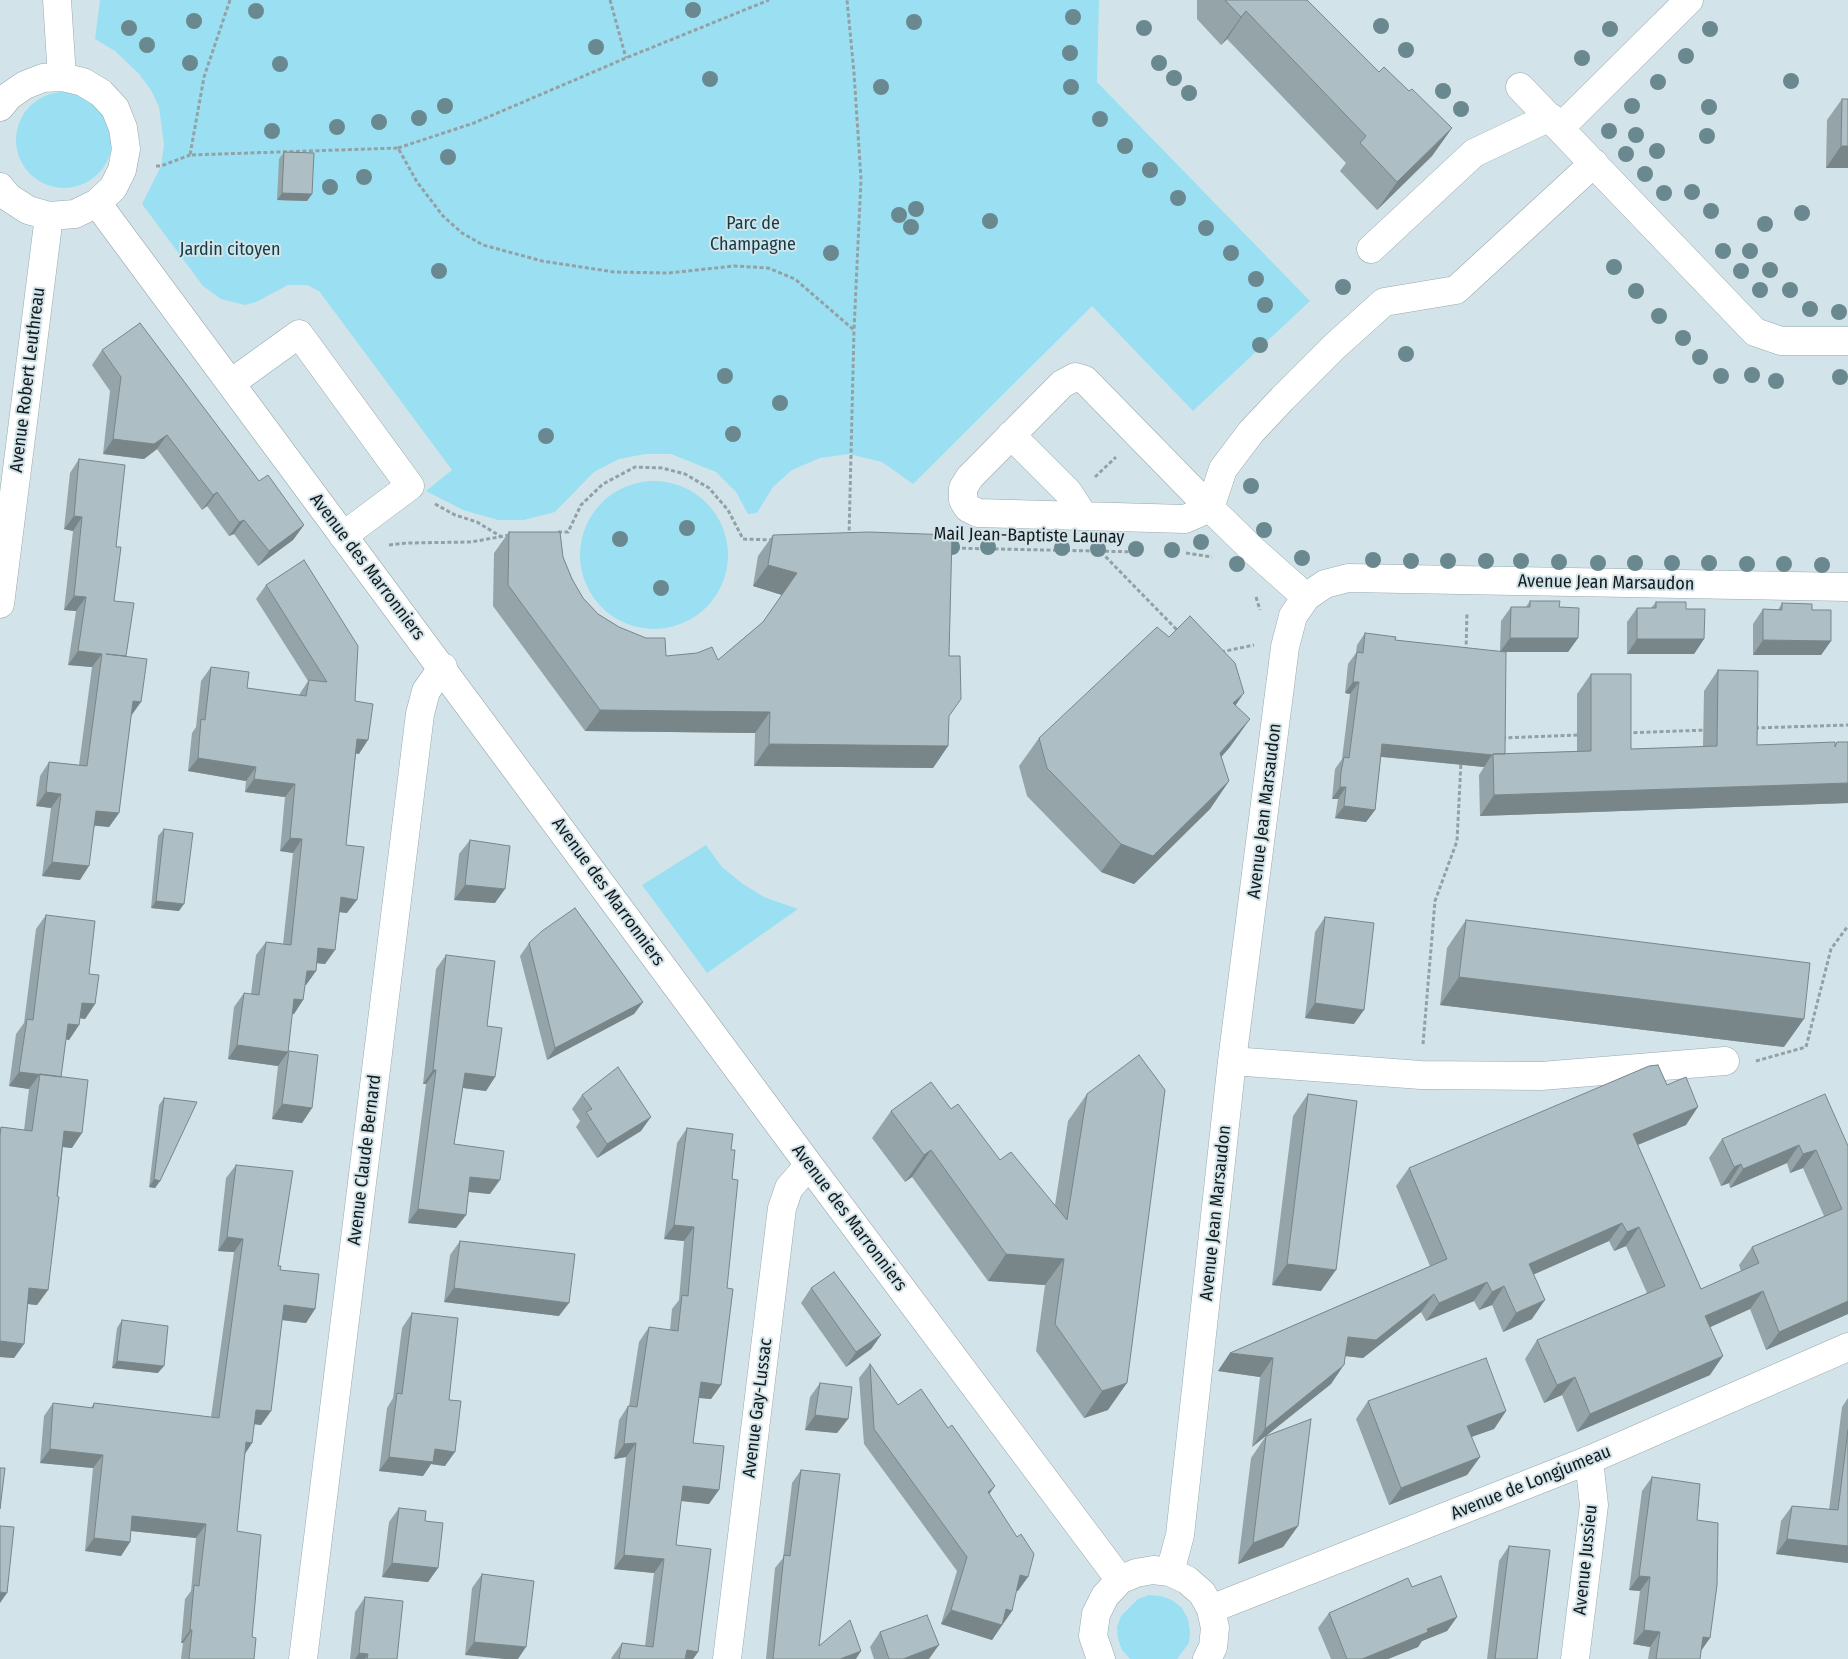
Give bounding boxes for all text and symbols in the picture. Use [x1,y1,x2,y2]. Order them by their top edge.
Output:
park label: Parc de Champagne [710,213,796,255]
park label: Jardin citoyen [180,239,280,261]
street label: Avenue Robert Leuthreau [6,286,50,474]
street label: Avenue des Marronniers [305,489,429,645]
street label: Mail Jean-Baptiste Launay [933,524,1125,548]
street label: Avenue Jean Marsaudon [1518,571,1694,595]
street label: Avenue Jean Marsaudon [1244,722,1286,900]
street label: Avenue des Marronniers [547,814,669,970]
street label: Avenue Claude Bernard [344,1073,386,1247]
street label: Avenue Jean Marsaudon [1196,1124,1236,1302]
street label: Avenue des Marronniers [787,1140,911,1296]
street label: Avenue Gay-Lussac [739,1337,777,1479]
street label: Avenue de Longjumeau [1448,1441,1614,1525]
street label: Avenue Jussieu [1569,1504,1603,1616]

